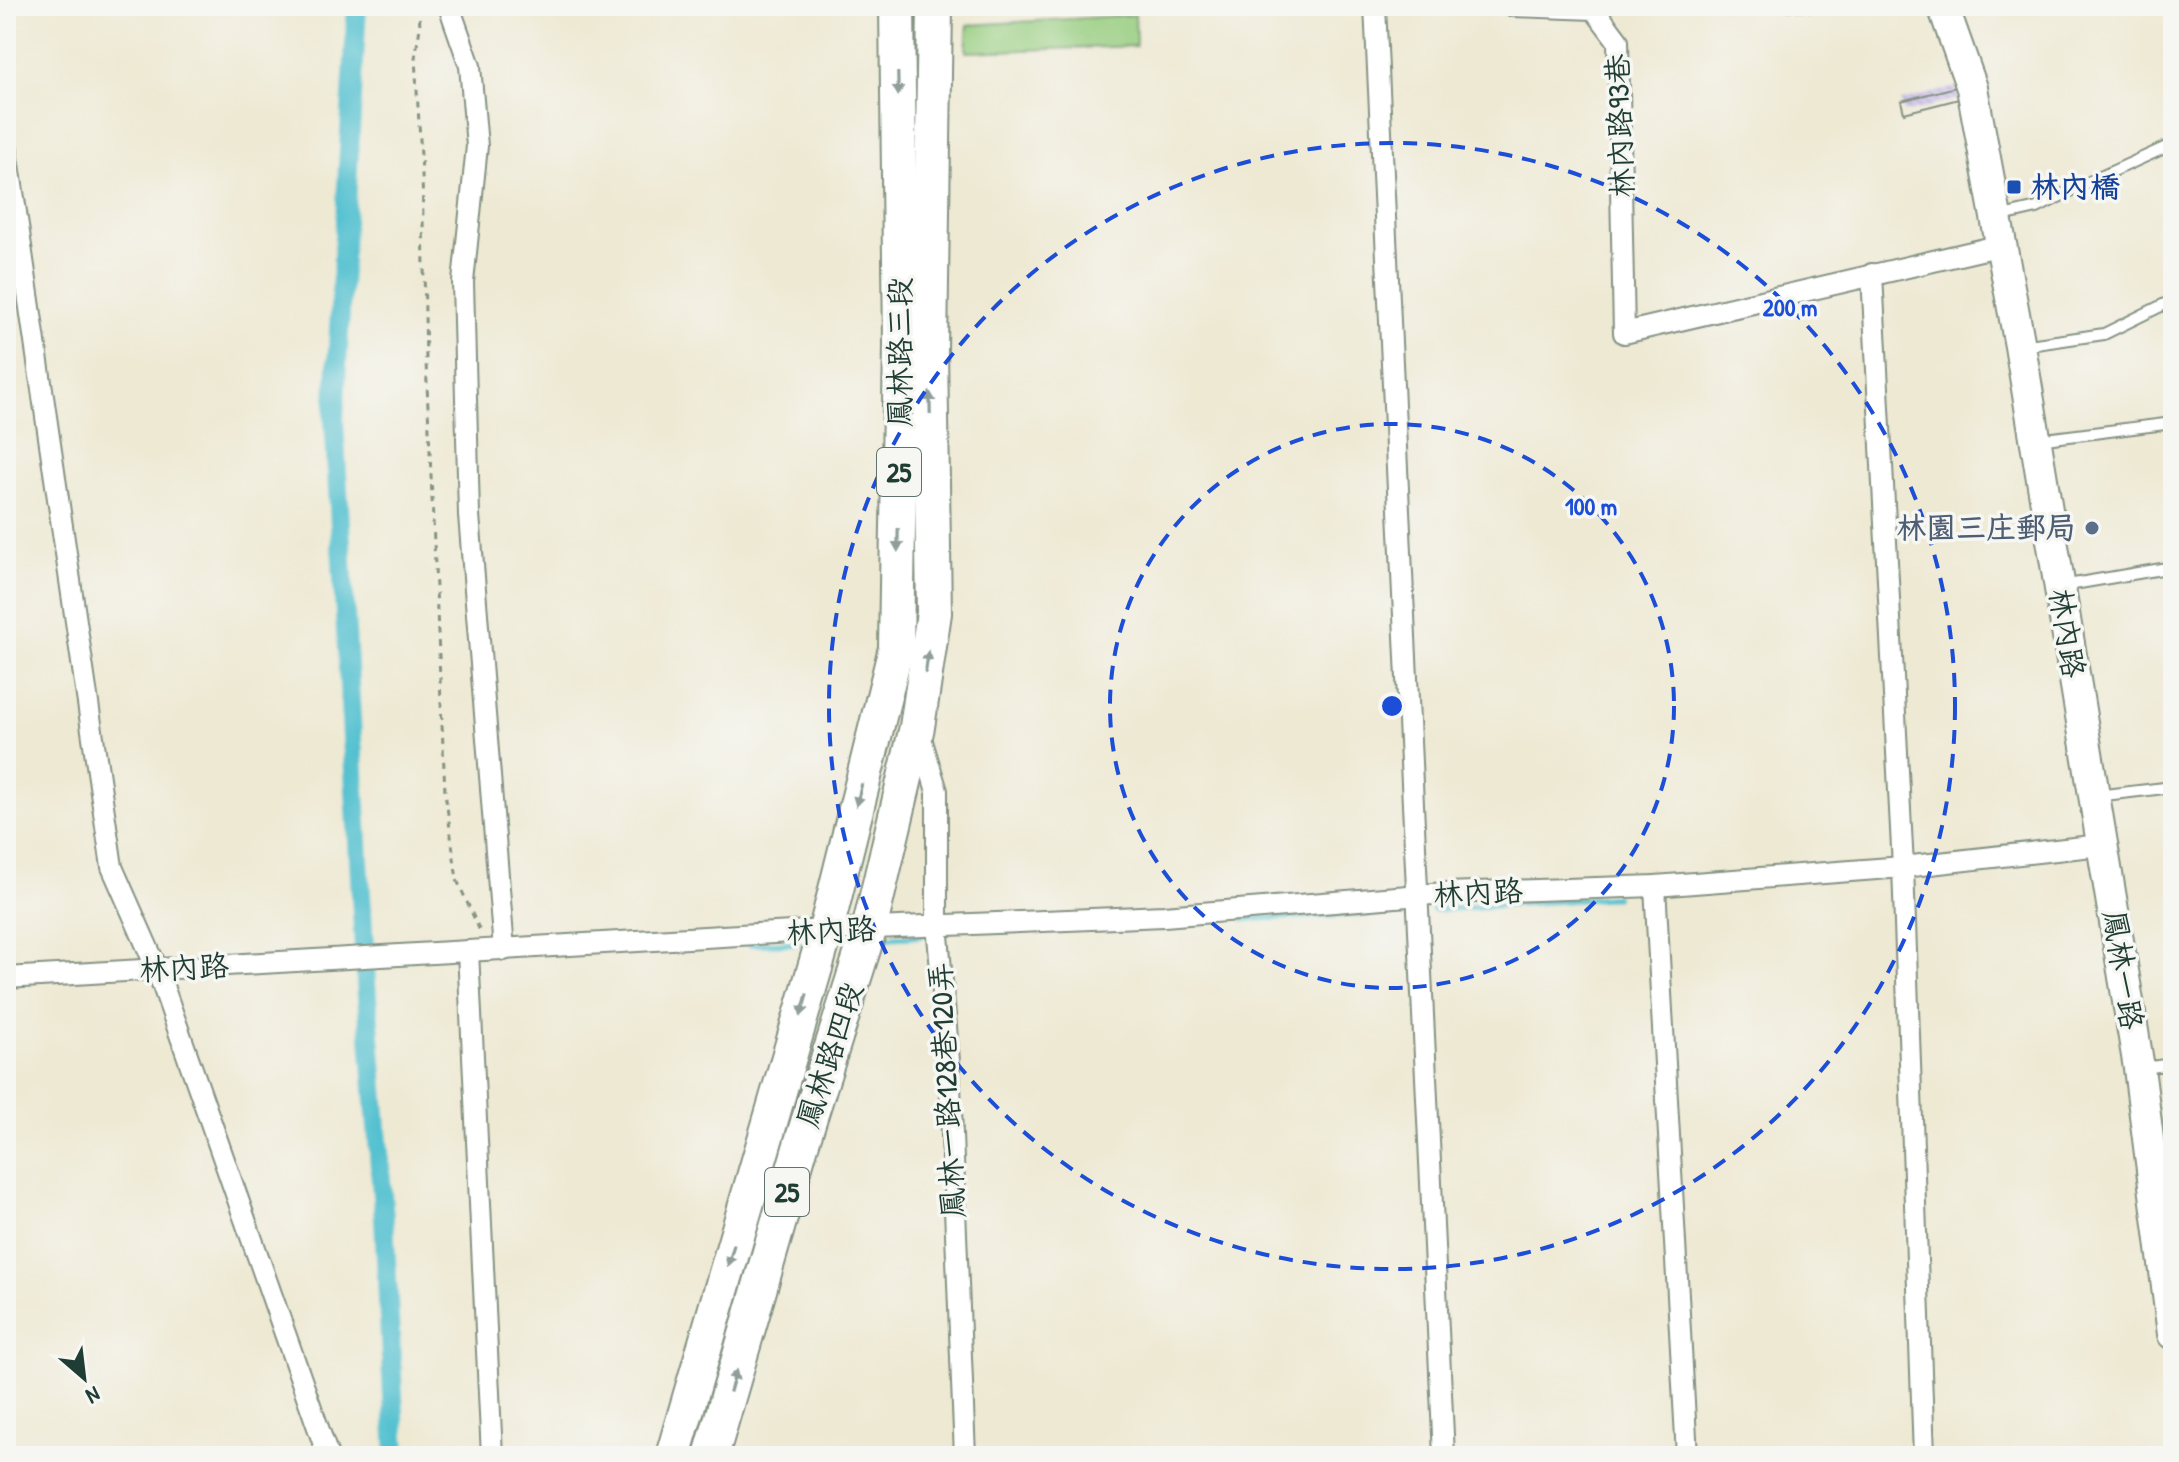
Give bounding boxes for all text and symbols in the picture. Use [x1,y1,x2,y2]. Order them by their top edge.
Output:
street label: 林內路93巷 [1596,53,1642,199]
one-way arrow [892,72,904,97]
place label: 林內橋 [2030,166,2120,206]
marker: 林內橋 [2005,178,2023,196]
street label: 鳳林路三段 [879,277,919,427]
text: 200 m [1763,291,1817,323]
one-way arrow [924,390,937,415]
road number: 25 [877,448,921,496]
text: 100 m [1565,490,1617,522]
place label: 林園三庄郵局 [1896,507,2076,547]
marker: 林園三庄郵局 [2083,519,2101,537]
one-way arrow [891,528,904,553]
street label: 林內路 [2041,585,2095,680]
one-way arrow [920,650,933,675]
centre of rings [1378,692,1406,720]
one-way arrow [852,783,864,808]
street label: 林內路 [1432,870,1524,914]
street label: 鳳林一路 [2095,907,2153,1032]
street label: 林內路 [785,908,877,952]
street label: 林內路 [138,945,230,989]
street label: 鳳林一路128巷120弄 [919,961,973,1219]
street label: 鳳林路四段 [787,977,871,1132]
one-way arrow [797,994,810,1018]
road number: 25 [765,1168,809,1216]
one-way arrow [725,1242,737,1267]
north arrow [44,1338,124,1418]
one-way arrow [727,1369,740,1393]
text: N [81,1380,106,1412]

